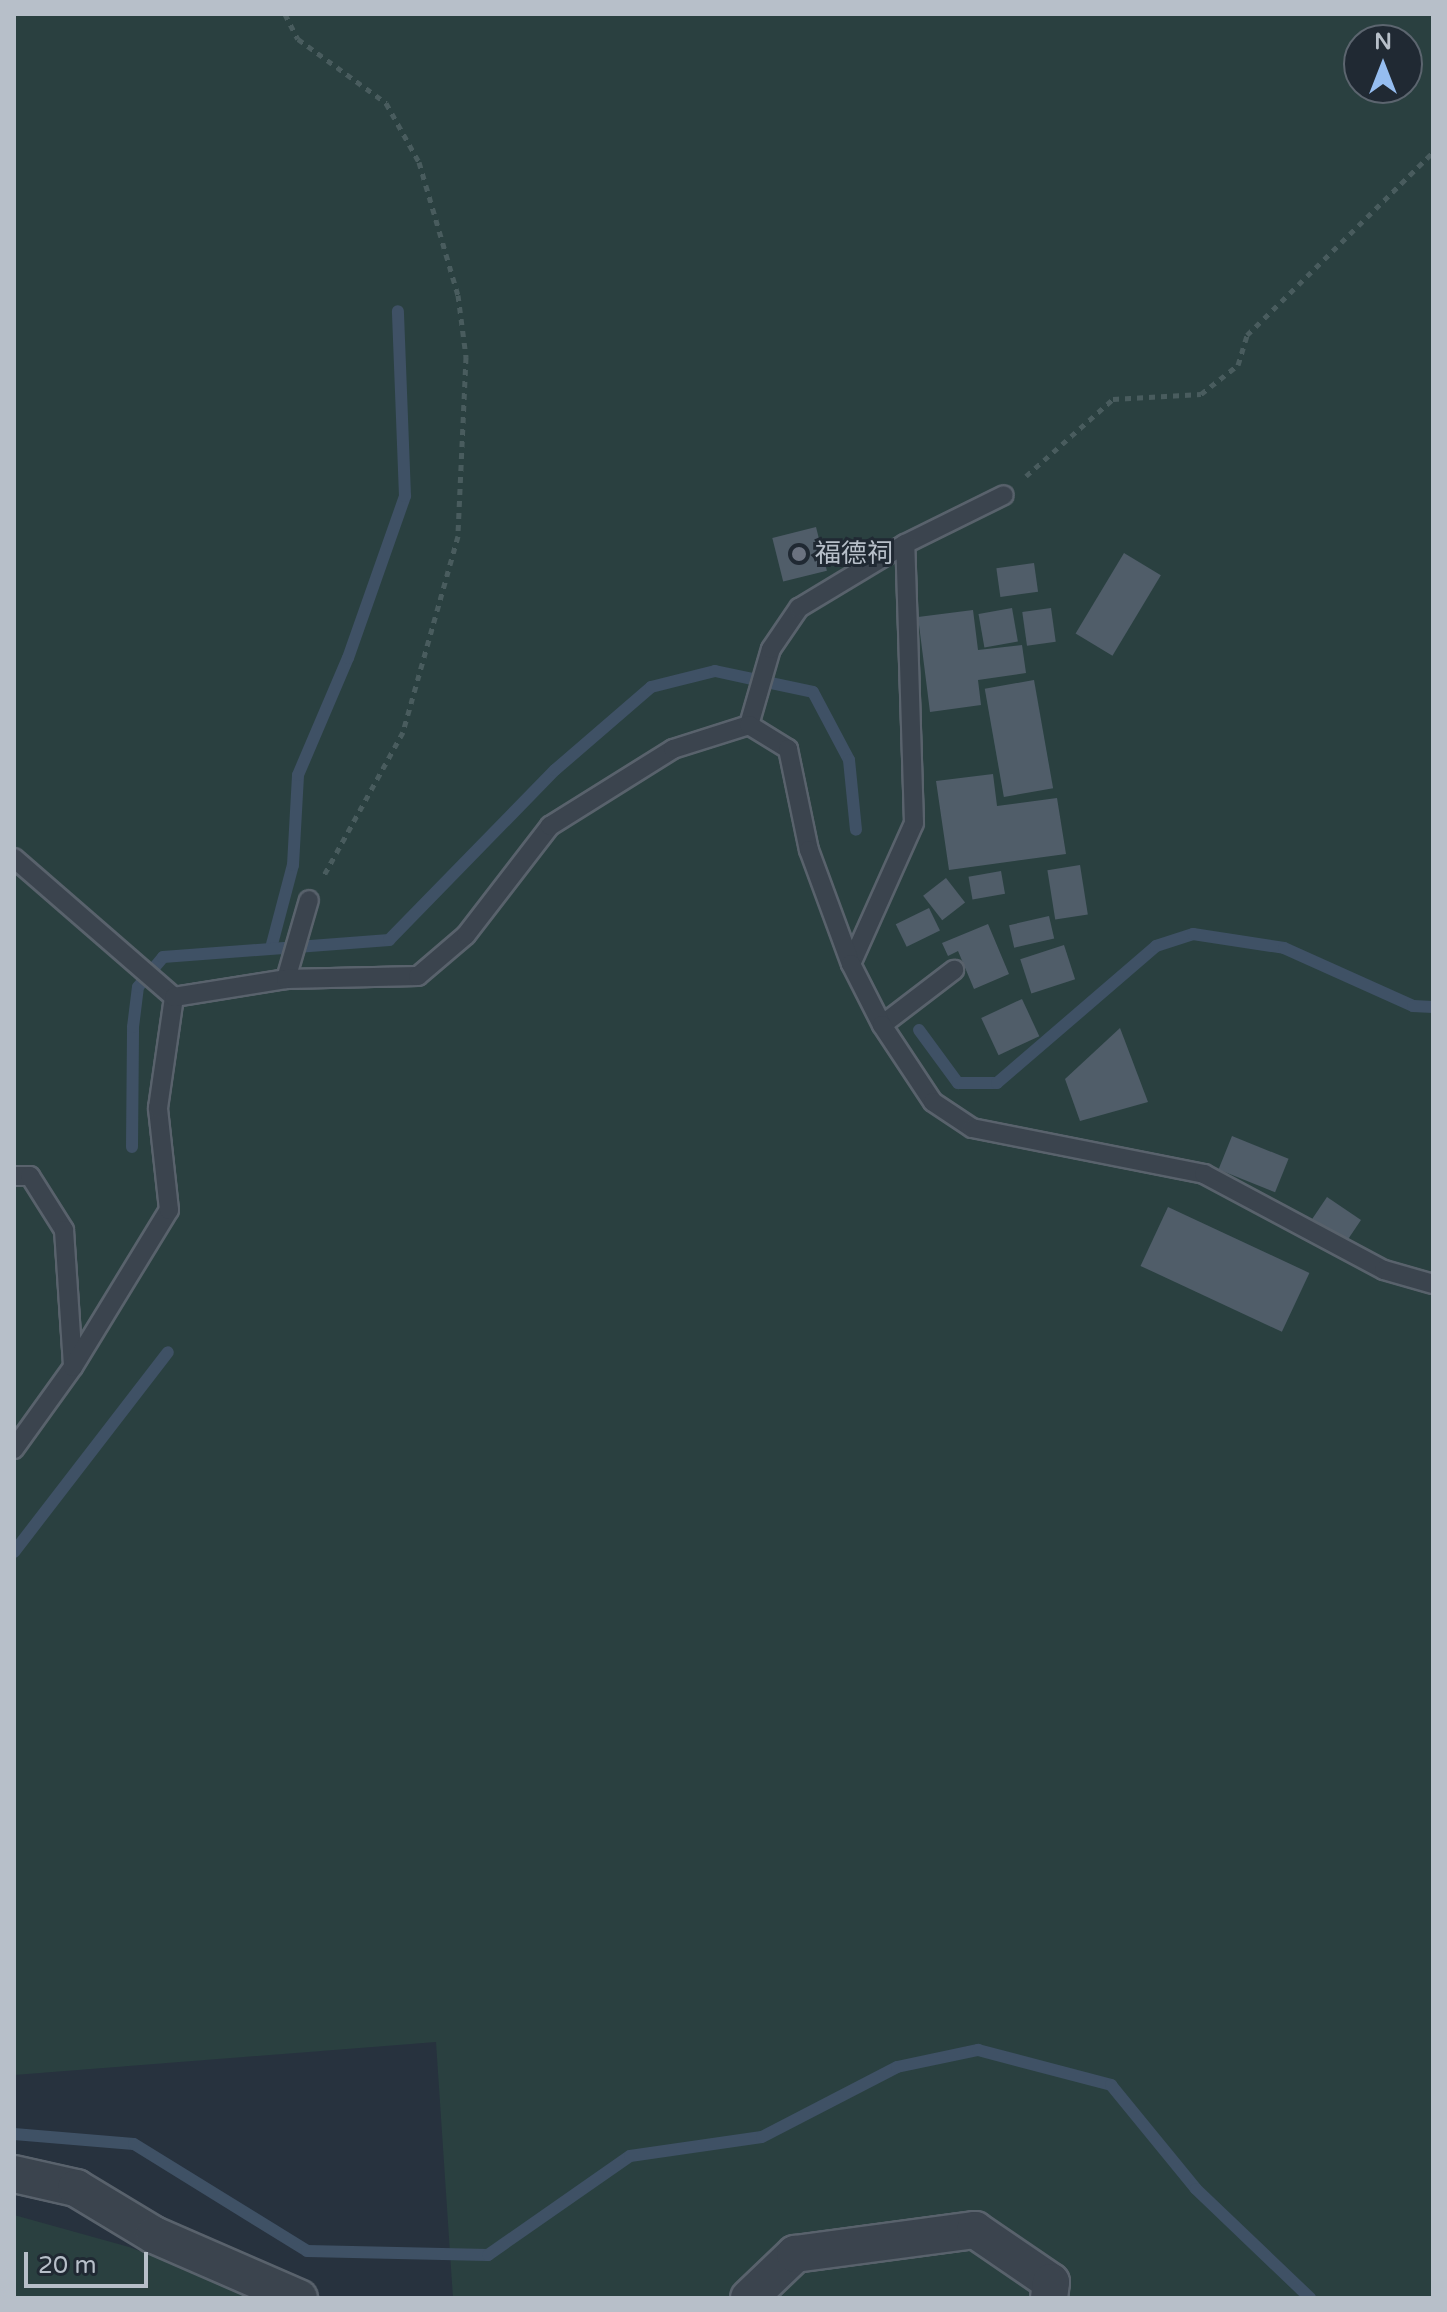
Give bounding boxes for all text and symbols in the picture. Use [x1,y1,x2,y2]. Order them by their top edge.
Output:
north arrow [1343,24,1423,104]
text: N [1374,29,1392,55]
place label: 福德祠 [815,538,893,570]
marker: 福德祠 [790,545,808,563]
scale bar [28,2236,152,2286]
text: 20 m [38,2251,96,2280]

